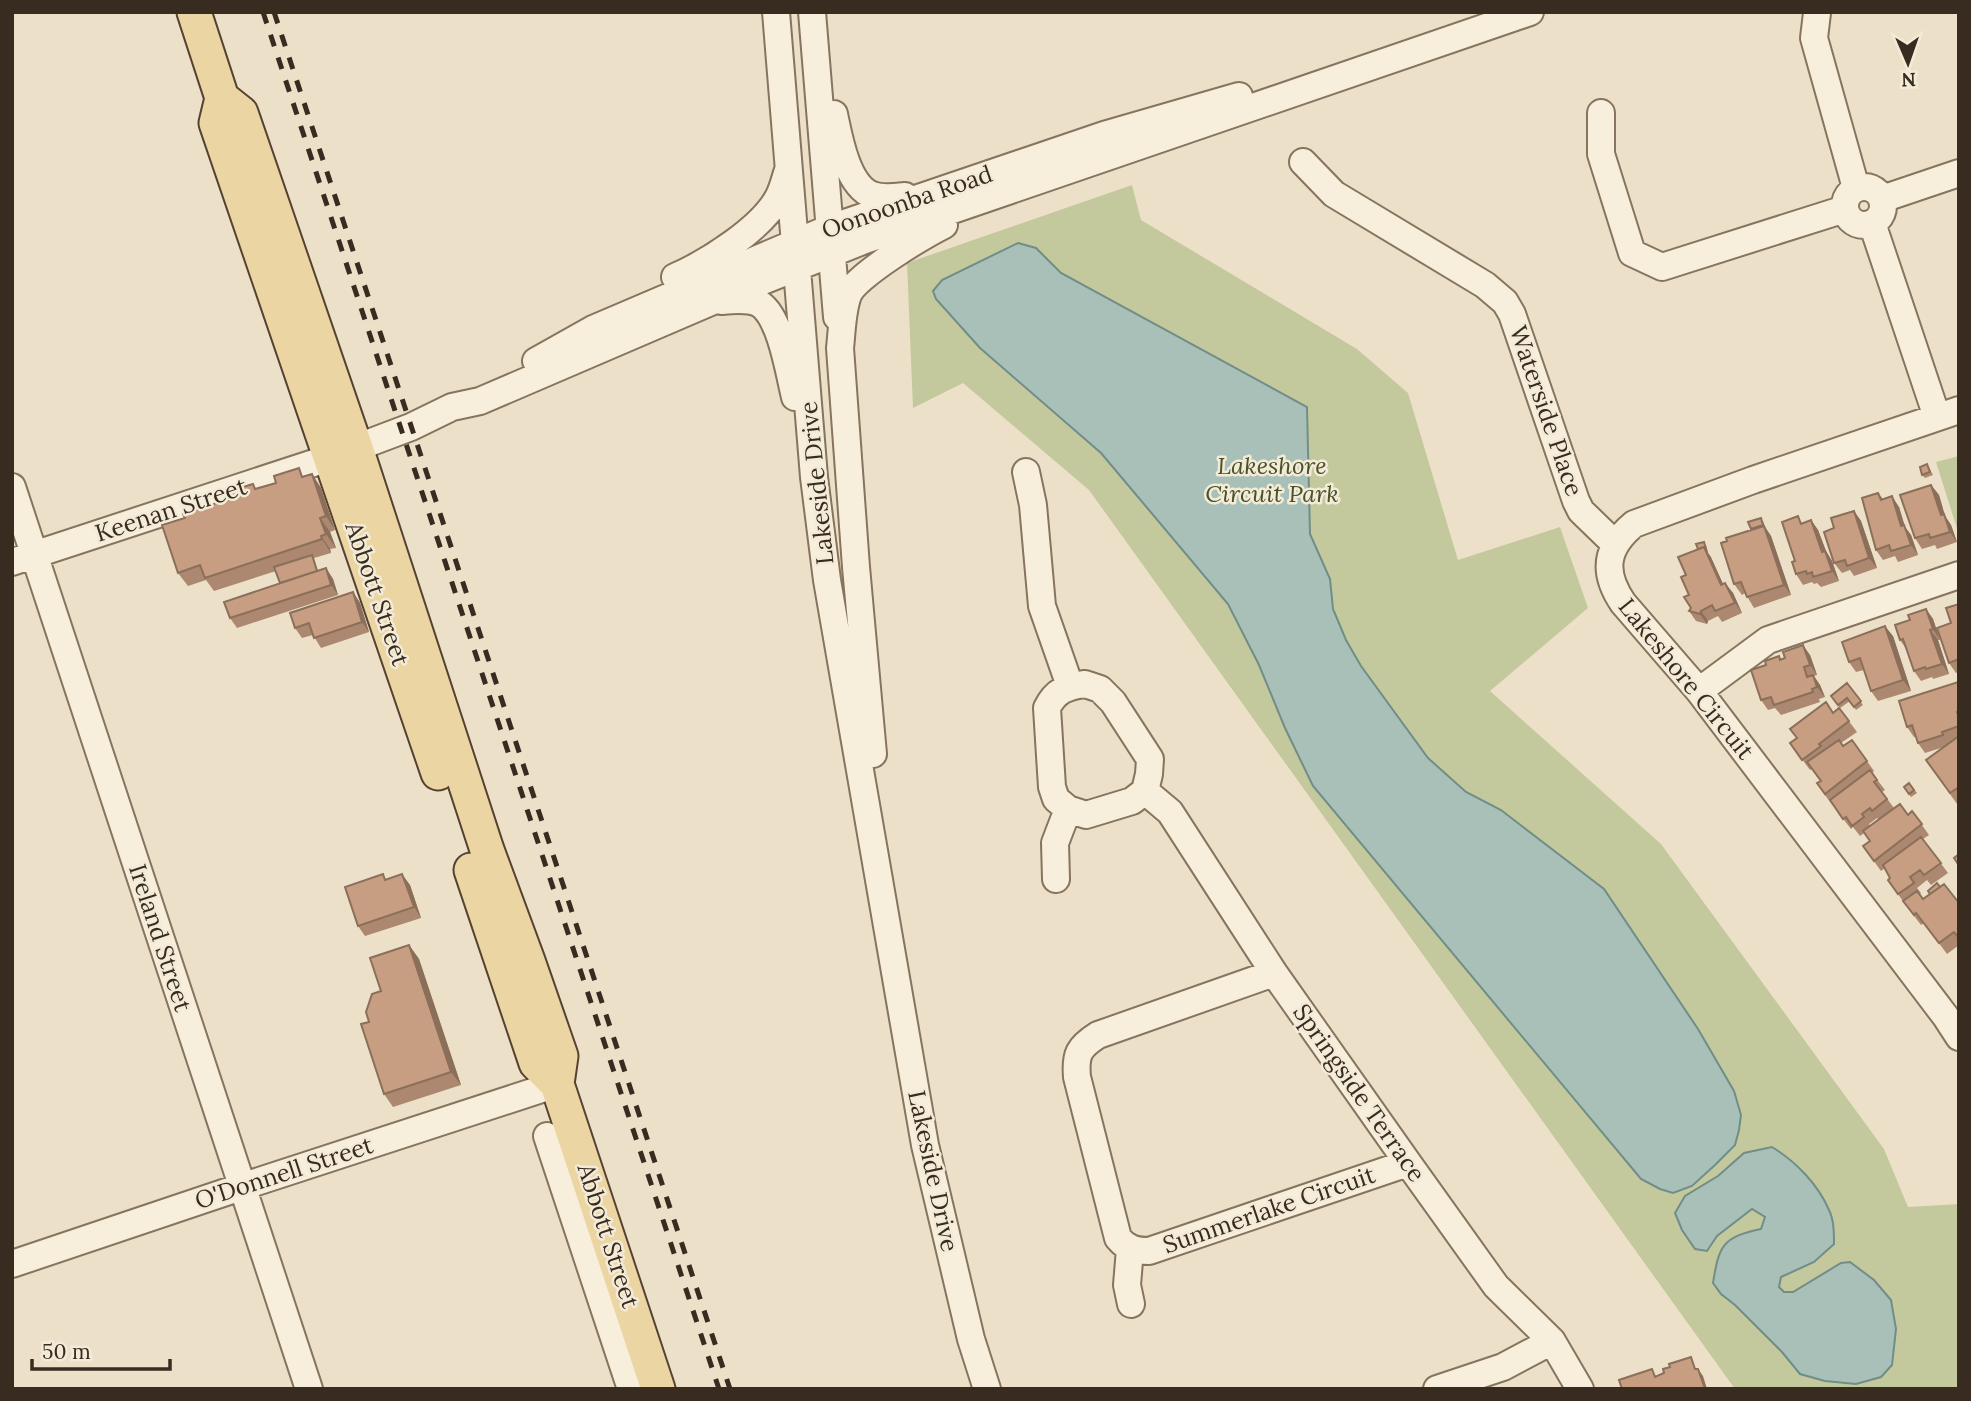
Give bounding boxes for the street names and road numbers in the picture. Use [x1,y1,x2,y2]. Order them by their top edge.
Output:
street label: Oonoonba Road [817,158,996,245]
street label: Waterside Place [1503,321,1590,500]
street label: Lakeside Drive [793,400,840,566]
street label: Keenan Street [91,470,251,549]
street label: Abbott Street [338,517,417,671]
street label: Lakeshore Circuit [1612,592,1761,766]
street label: Ireland Street [122,860,199,1016]
street label: Springside Terrace [1286,998,1432,1188]
street label: Lakeside Drive [901,1087,966,1254]
street label: O'Donnell Street [191,1129,378,1216]
street label: Summerlake Circuit [1159,1158,1380,1260]
street label: Abbott Street [570,1159,647,1313]

